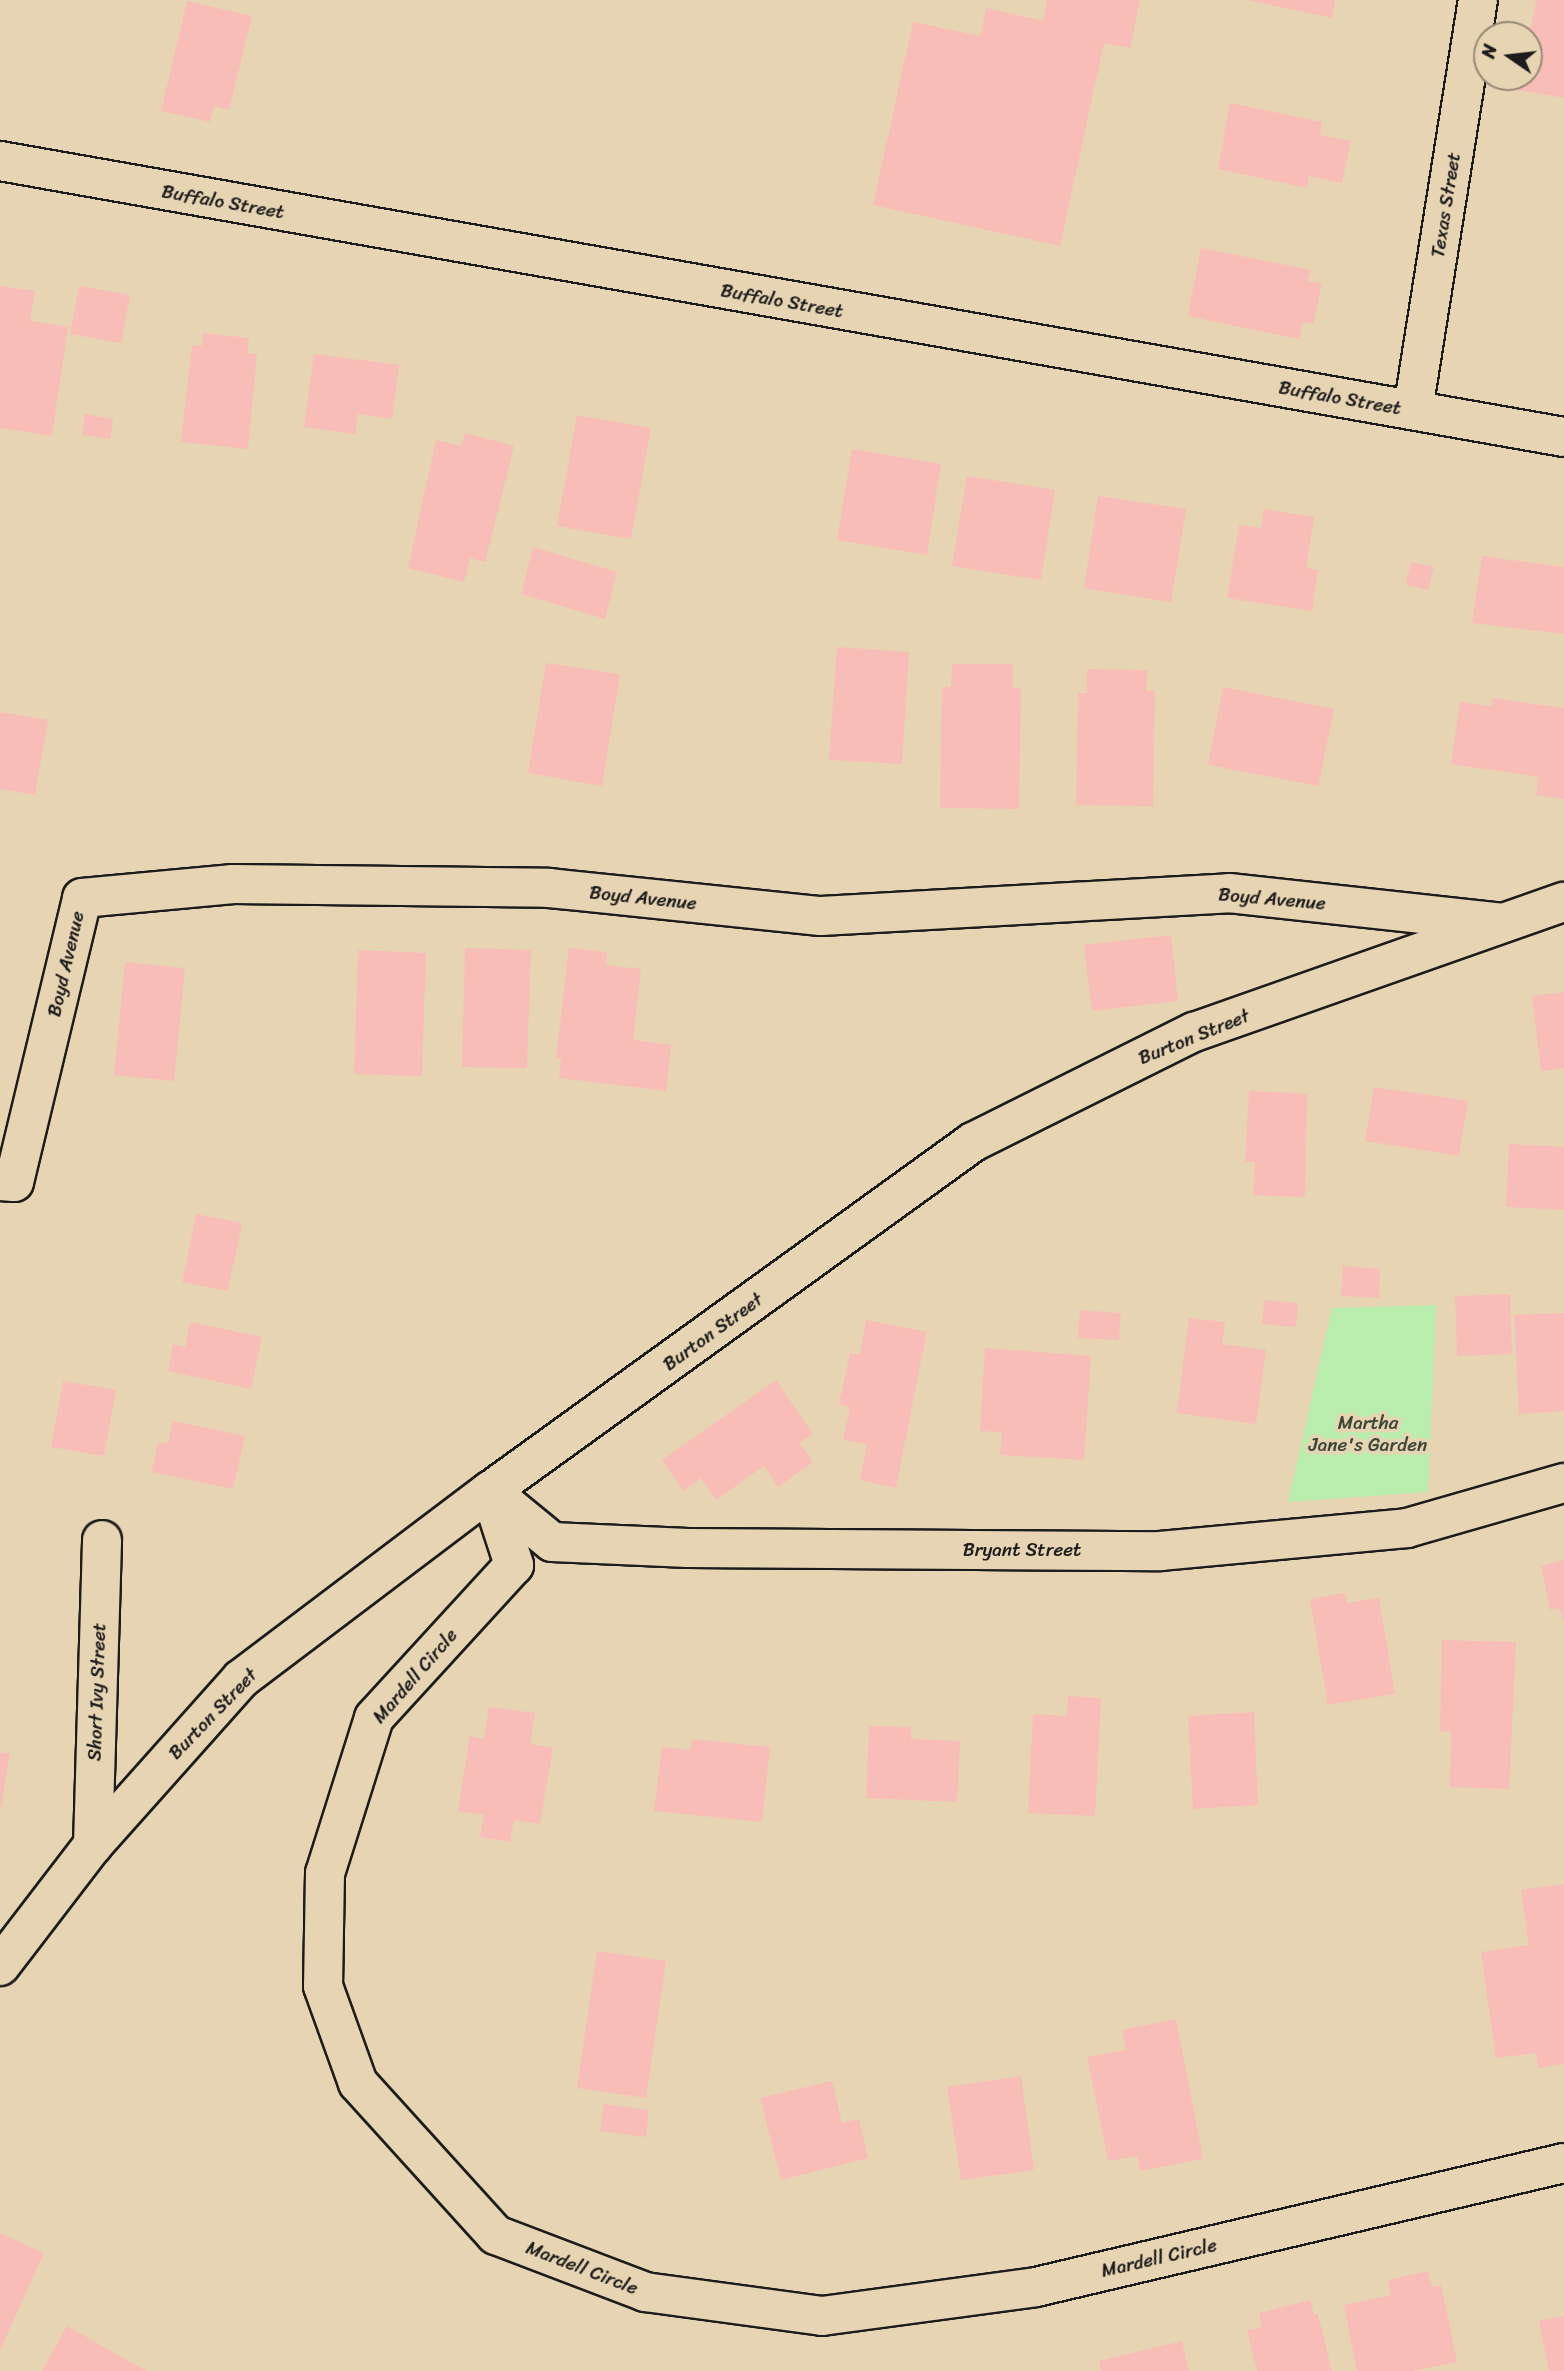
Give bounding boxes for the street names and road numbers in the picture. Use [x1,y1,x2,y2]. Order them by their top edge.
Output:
street label: Texas Street [1426,150,1466,260]
street label: Buffalo Street [160,180,286,224]
street label: Buffalo Street [719,279,845,323]
street label: Buffalo Street [1277,376,1403,420]
street label: Boyd Avenue [589,881,697,915]
street label: Boyd Avenue [1218,883,1326,915]
street label: Boyd Avenue [43,909,89,1019]
street label: Burton Street [1135,1004,1253,1070]
street label: Burton Street [658,1288,768,1376]
street label: Bryant Street [963,1539,1081,1561]
street label: Short Ivy Street [83,1622,111,1762]
street label: Mardell Circle [368,1624,462,1728]
street label: Burton Street [164,1663,262,1765]
street label: Mardell Circle [1099,2234,1219,2282]
street label: Mardell Circle [523,2236,641,2300]

